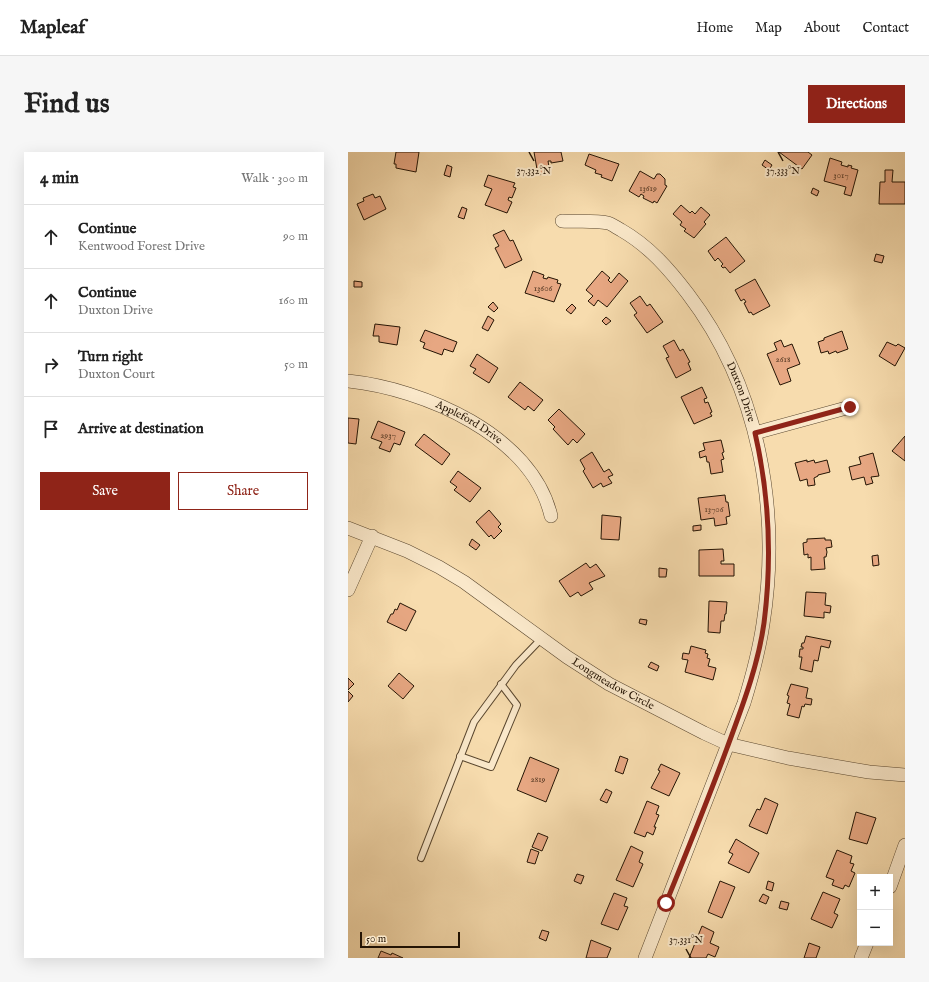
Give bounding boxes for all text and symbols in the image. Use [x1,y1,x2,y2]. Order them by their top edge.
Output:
text: Mapleaf [20,16,85,40]
text: Home [697,19,733,37]
text: Map [755,19,782,37]
text: About [804,19,840,37]
text: Contact [862,19,909,37]
button: Directions [808,85,905,123]
text: Find us [24,87,110,122]
text: 37.332°N [517,165,552,178]
text: 37.333°N [766,165,800,178]
text: 4 min [40,168,79,189]
text: Walk · 300 m [241,170,308,187]
house number: 3017 [833,170,849,181]
house number: 13619 [639,183,657,194]
text: Continue [78,219,136,238]
icon: ahead [40,226,62,248]
text: 90 m [283,228,308,245]
text: Kentwood Forest Drive [78,238,205,255]
text: Continue [78,283,136,302]
house number: 13606 [534,283,553,294]
icon: ahead [40,290,62,312]
text: 160 m [278,292,308,309]
text: Duxton Drive [78,302,153,319]
text: Turn right [78,347,143,366]
icon: right [40,354,62,376]
house number: 2618 [776,354,791,365]
text: 50 m [284,356,308,373]
street label: Duxton Drive [723,360,758,424]
text: Duxton Court [78,366,155,383]
street label: Appleford Drive [432,397,505,447]
route end [841,398,859,416]
icon: arrive [40,418,62,440]
text: Arrive at destination [78,419,204,438]
house number: 2937 [380,430,396,441]
button: Save [40,472,170,510]
button: Share [178,472,308,510]
house number: 13706 [704,504,724,515]
street label: Longmeadow Circle [569,655,656,713]
house number: 2819 [530,774,546,785]
map controls [857,874,893,946]
button: + [857,874,893,910]
route start [657,894,675,912]
button: − [857,910,893,946]
scale bar [360,930,460,949]
text: 50 m [366,932,386,946]
text: 37.331°N [669,934,703,947]

